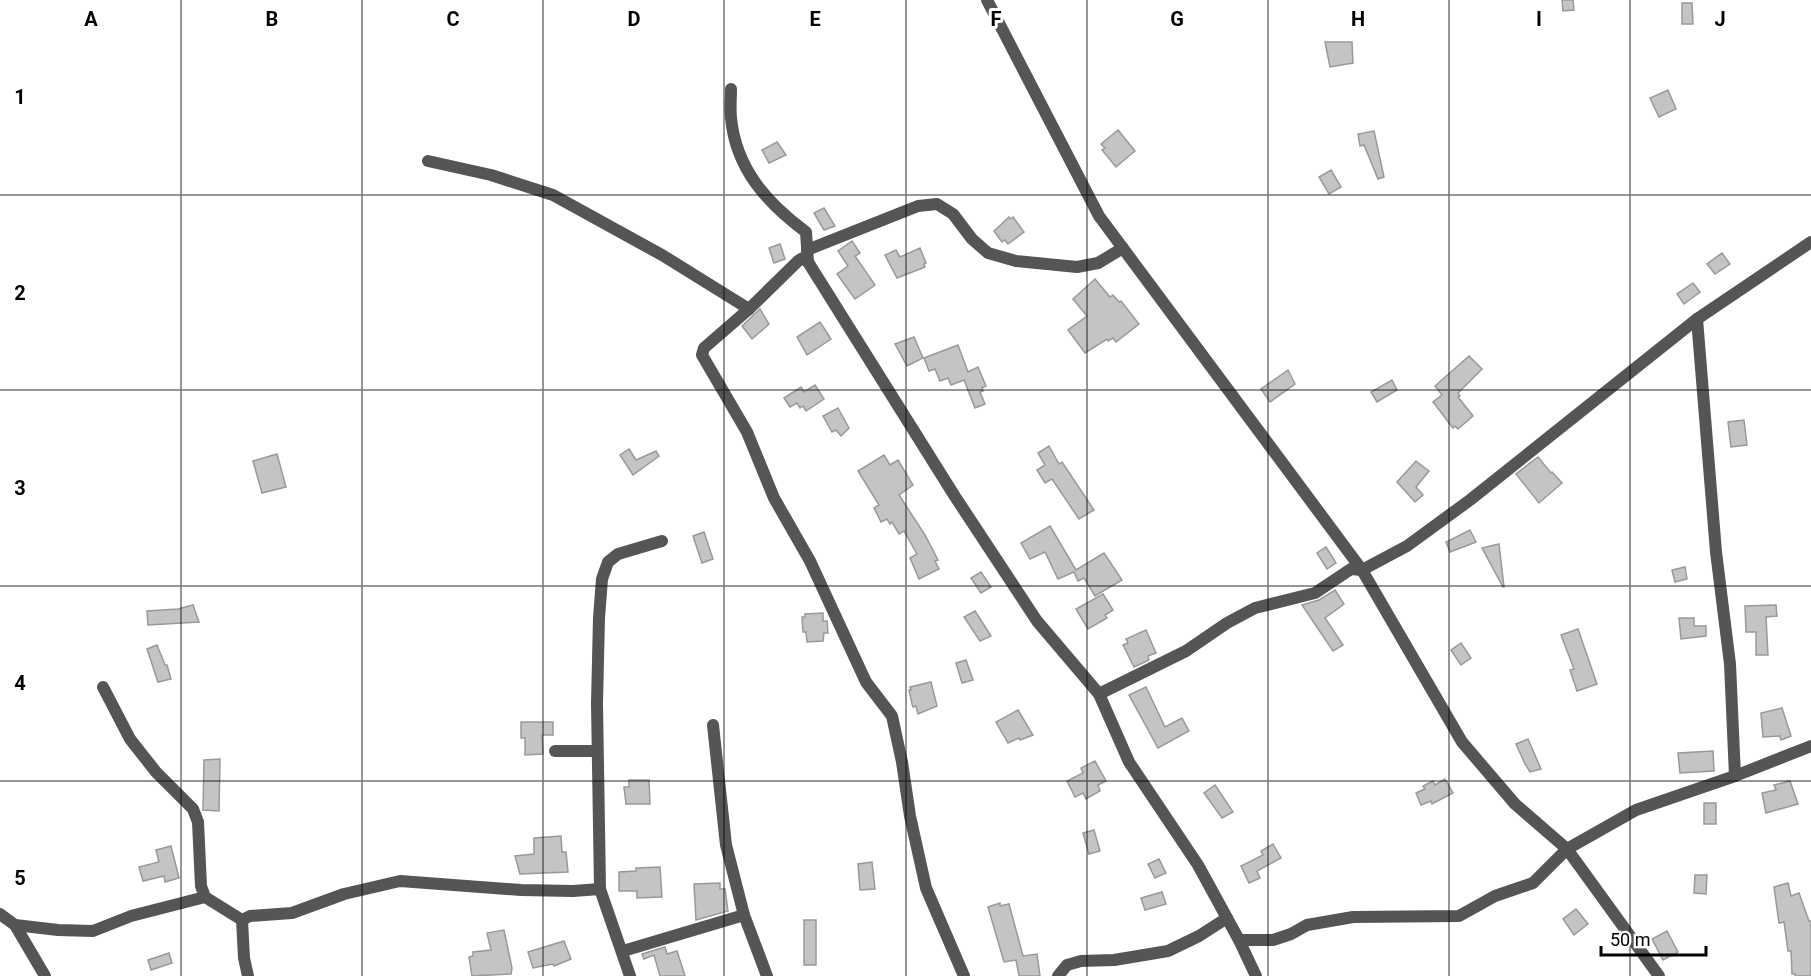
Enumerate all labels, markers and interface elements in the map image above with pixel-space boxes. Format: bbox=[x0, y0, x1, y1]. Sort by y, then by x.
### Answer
text: A bbox=[84, 7, 98, 31]
text: B bbox=[266, 7, 278, 31]
text: C bbox=[446, 7, 460, 31]
text: D bbox=[628, 7, 641, 31]
text: E bbox=[809, 7, 821, 31]
text: F bbox=[991, 7, 1002, 31]
text: G bbox=[1170, 7, 1184, 31]
text: H bbox=[1351, 7, 1365, 31]
text: I bbox=[1536, 7, 1542, 31]
text: J bbox=[1714, 7, 1726, 31]
text: 1 bbox=[14, 85, 26, 109]
text: 2 bbox=[14, 281, 26, 305]
text: 3 bbox=[14, 476, 26, 500]
text: 4 bbox=[14, 671, 26, 695]
text: 5 bbox=[14, 866, 26, 890]
scale bar bbox=[1601, 919, 1706, 957]
text: 50 m bbox=[1610, 929, 1650, 950]

